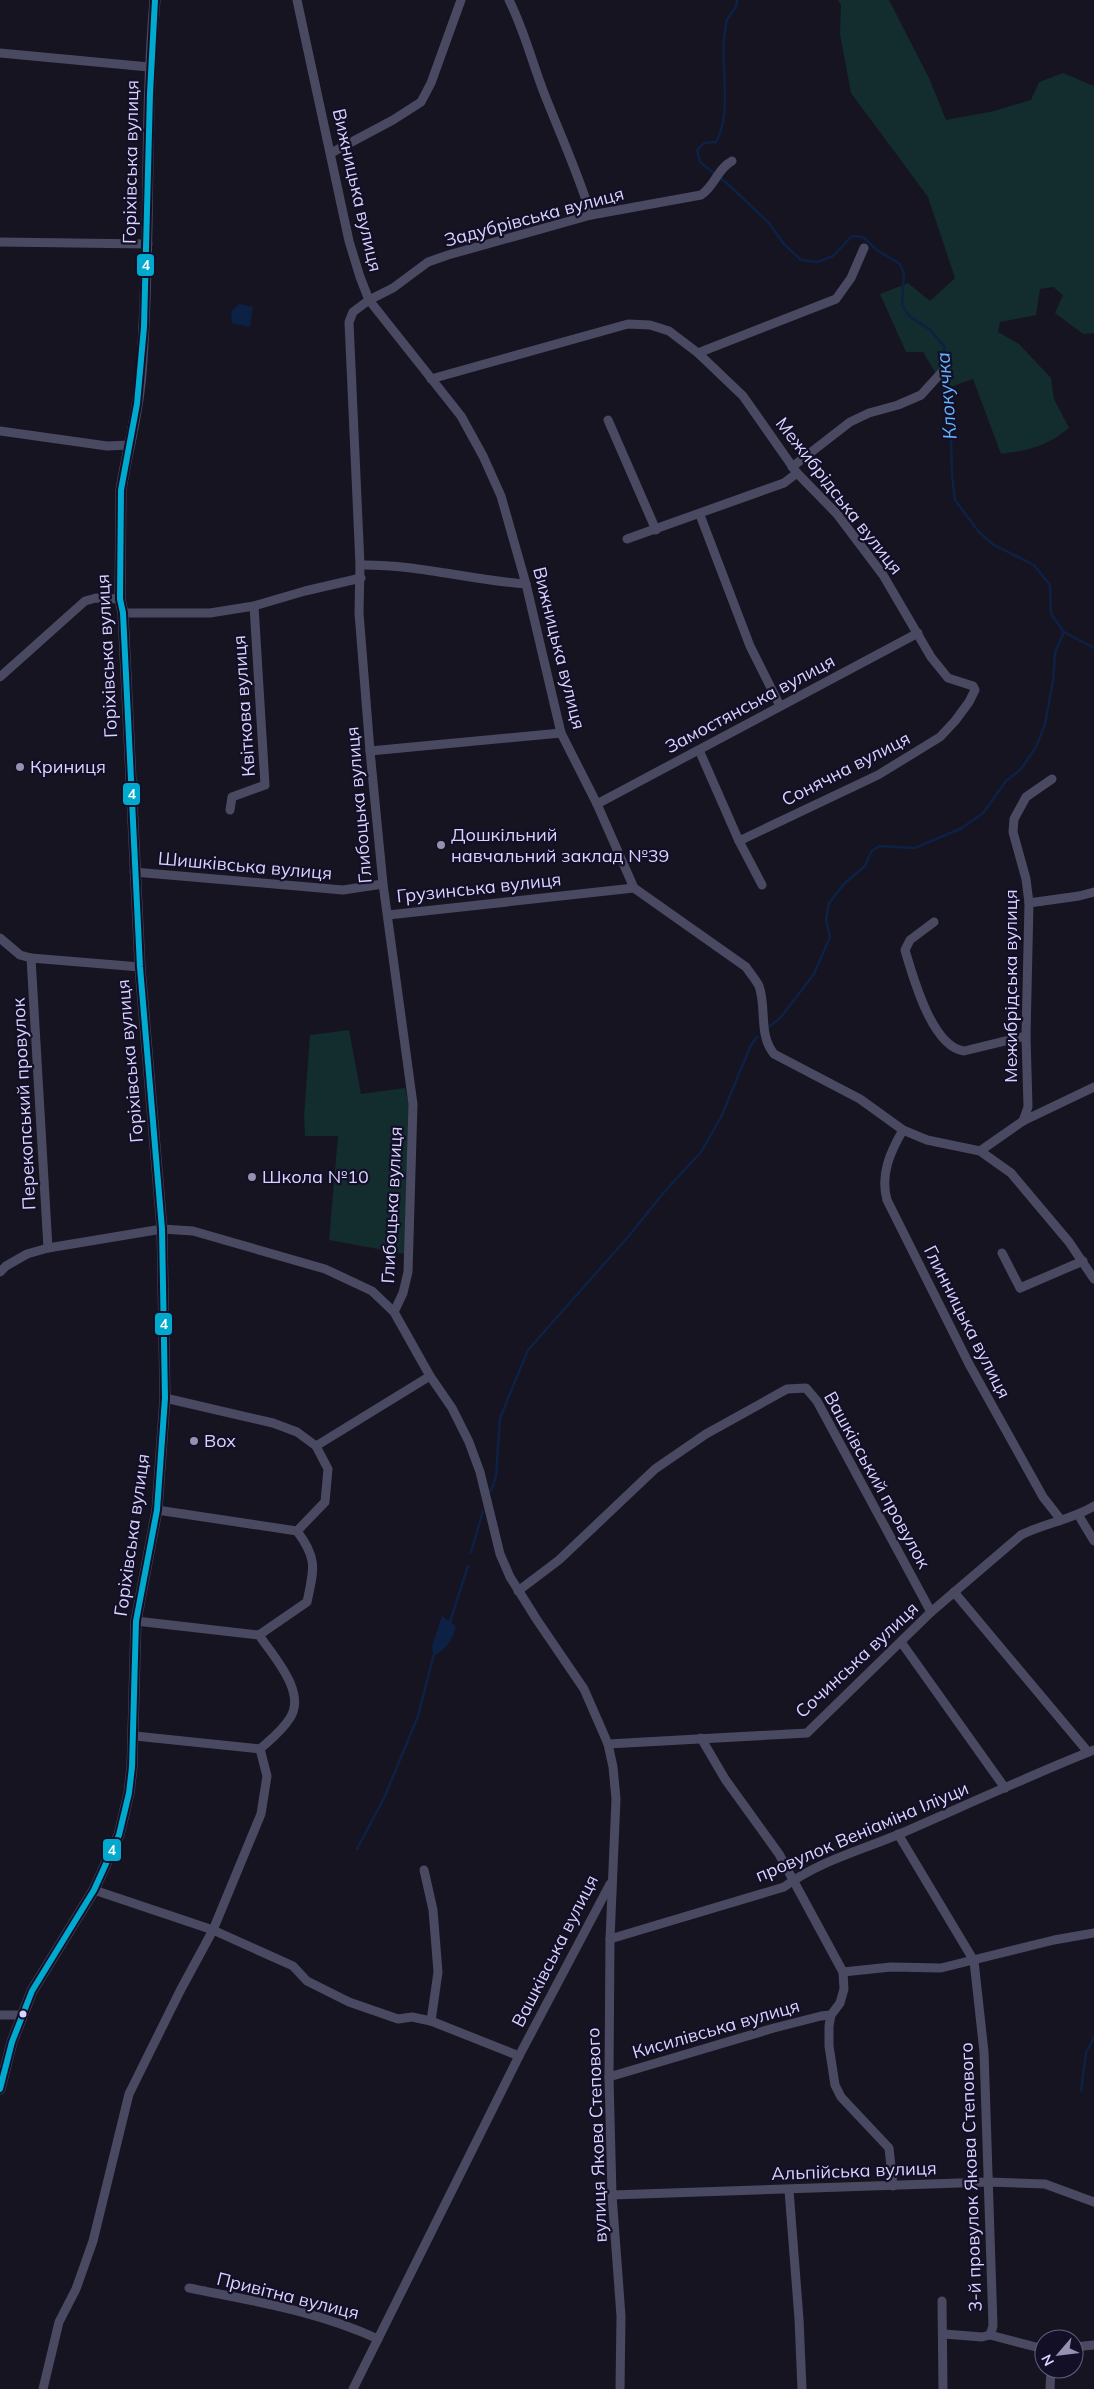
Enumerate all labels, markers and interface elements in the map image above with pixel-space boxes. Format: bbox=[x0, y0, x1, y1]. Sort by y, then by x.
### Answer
street label: Горіхівська вулиця bbox=[118, 80, 143, 244]
street label: Вижницька вулиця bbox=[328, 106, 387, 274]
street label: Задубрівська вулиця bbox=[441, 181, 626, 252]
line badge: 4 bbox=[136, 253, 155, 277]
text: 4 bbox=[142, 256, 151, 274]
water label: Клокучка bbox=[930, 351, 962, 441]
street label: Межибрідська вулиця bbox=[771, 412, 908, 579]
street label: Вижницька вулиця bbox=[528, 564, 591, 731]
street label: Горіхівська вулиця bbox=[91, 574, 122, 738]
street label: Квіткова вулиця bbox=[227, 635, 260, 778]
street label: Замостянська вулиця bbox=[661, 649, 839, 758]
street label: Глибоцька вулиця bbox=[340, 726, 377, 884]
street label: Сонячна вулиця bbox=[778, 726, 914, 811]
place label: Криниця bbox=[30, 755, 106, 778]
marker: Криниця bbox=[14, 761, 26, 773]
line badge: 4 bbox=[122, 782, 141, 806]
text: 4 bbox=[128, 785, 137, 803]
place label: Дошкільний навчальний заклад №39 bbox=[451, 823, 669, 867]
marker: Дошкільний навчальний заклад №39 bbox=[435, 839, 447, 851]
street label: Шишківська вулиця bbox=[157, 846, 333, 885]
street label: Грузинська вулиця bbox=[395, 867, 562, 908]
street label: Межибрідська вулиця bbox=[999, 889, 1022, 1083]
street label: Горіхівська вулиця bbox=[111, 978, 148, 1144]
street label: Перекопський провулок bbox=[6, 997, 41, 1211]
street label: Глибоцька вулиця bbox=[376, 1126, 407, 1284]
place label: Школа №10 bbox=[262, 1165, 369, 1188]
marker: Школа №10 bbox=[246, 1171, 258, 1183]
street label: Глинницька вулиця bbox=[919, 1241, 1016, 1402]
line badge: 4 bbox=[154, 1312, 173, 1336]
text: 4 bbox=[160, 1315, 169, 1333]
street label: Вашківський провулок bbox=[819, 1387, 936, 1573]
place label: Box bbox=[204, 1429, 236, 1452]
marker: Box bbox=[188, 1435, 200, 1447]
street label: Горіхівська вулиця bbox=[109, 1452, 154, 1618]
street label: Сочинська вулиця bbox=[790, 1597, 923, 1723]
street label: провулок Веніаміна Іліуци bbox=[752, 1776, 972, 1887]
line badge: 4 bbox=[102, 1838, 122, 1862]
text: 4 bbox=[108, 1841, 117, 1859]
street label: Вашківська вулиця bbox=[506, 1871, 603, 2031]
street label: Кисилівська вулиця bbox=[629, 1994, 802, 2063]
unlabelled marker bbox=[18, 2009, 28, 2019]
street label: вулиця Якова Степового bbox=[581, 2027, 612, 2243]
street label: 3-й провулок Якова Степового bbox=[954, 2042, 987, 2312]
street label: Альпійська вулиця bbox=[771, 2156, 937, 2185]
street label: Привітна вулиця bbox=[215, 2267, 362, 2324]
north arrow bbox=[1034, 2329, 1084, 2379]
text: N bbox=[1037, 2351, 1058, 2369]

